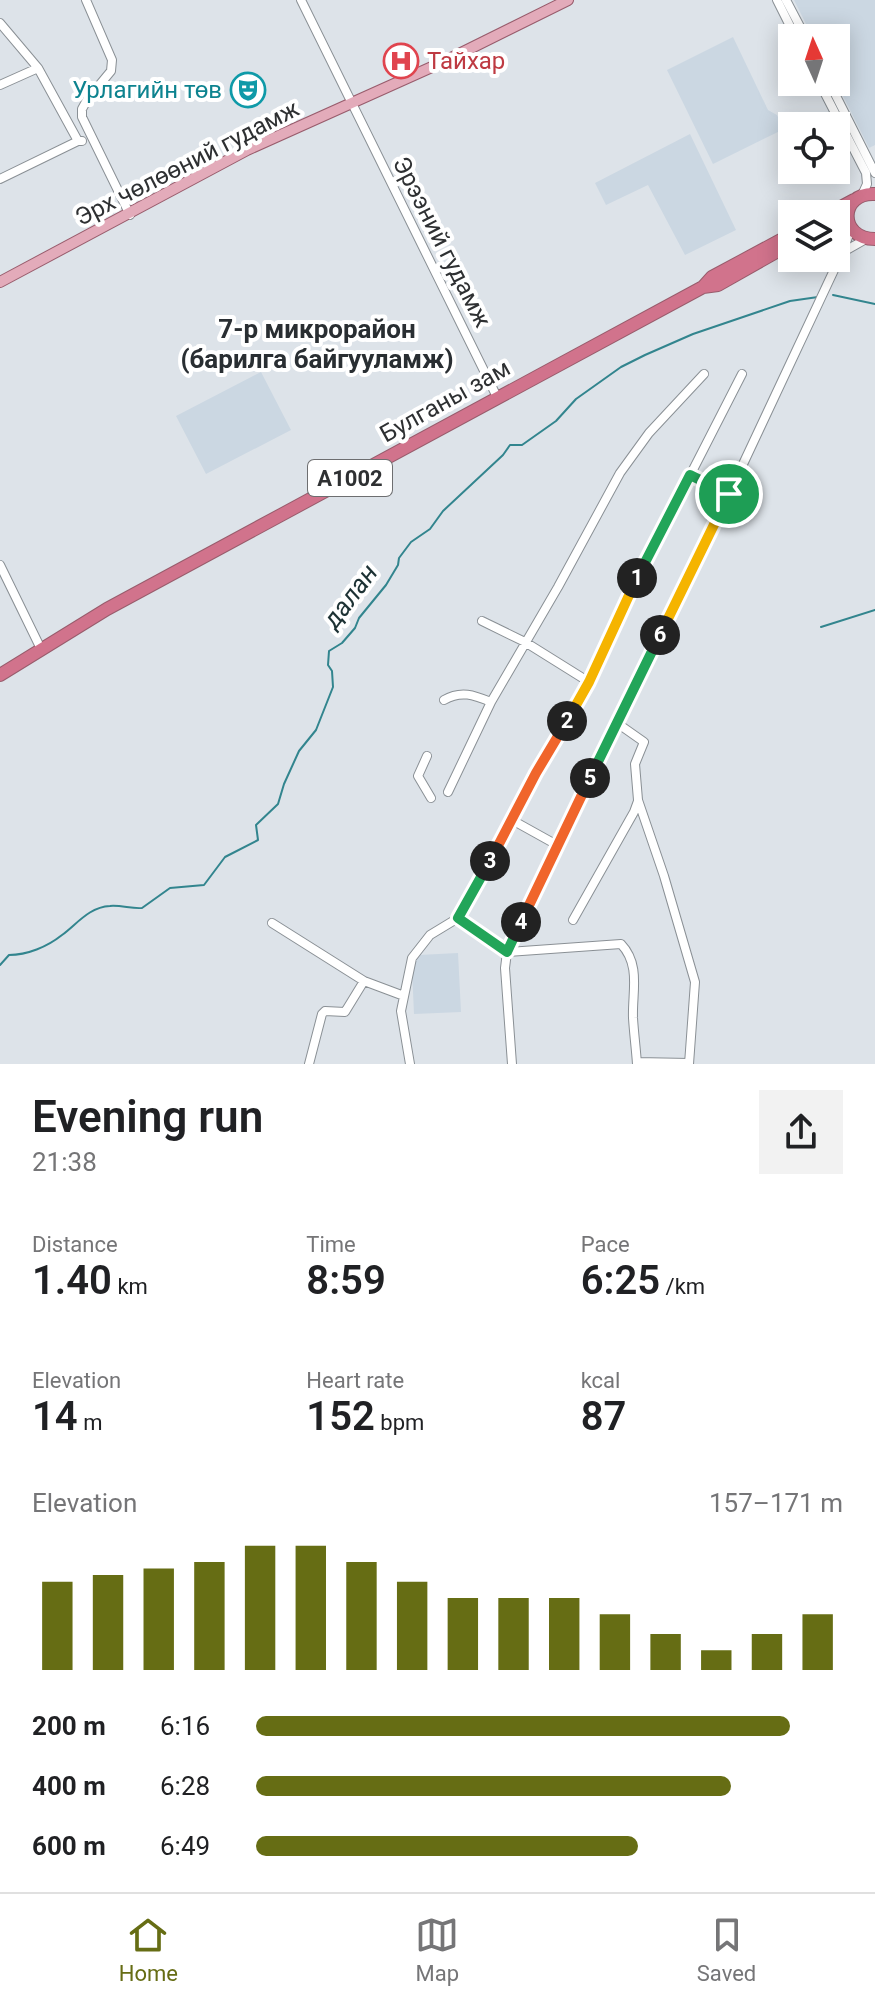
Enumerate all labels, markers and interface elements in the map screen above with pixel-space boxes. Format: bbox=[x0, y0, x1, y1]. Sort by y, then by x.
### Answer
north arrow bbox=[778, 24, 850, 96]
map controls bbox=[778, 24, 850, 272]
hospital icon: Тайхар bbox=[382, 42, 420, 80]
place label: Тайхар bbox=[427, 47, 505, 75]
theatre icon: Урлагийн төв bbox=[229, 71, 267, 109]
place label: Урлагийн төв bbox=[72, 76, 222, 104]
street label: Эрх чөлөөний гудамж bbox=[71, 94, 304, 232]
button: locate bbox=[778, 112, 850, 184]
street label: Эрээний гудамж bbox=[387, 152, 497, 332]
button: layers bbox=[778, 200, 850, 272]
district label: 7-р микрорайон (барилга байгууламж) bbox=[180, 314, 454, 374]
street label: Булганы зам bbox=[375, 354, 515, 448]
road number: A1002 bbox=[308, 460, 392, 496]
pin bbox=[695, 460, 763, 528]
icon: arrive bbox=[707, 472, 751, 516]
water label: далан bbox=[315, 558, 384, 635]
pin: 1 bbox=[617, 558, 657, 598]
text: 1 bbox=[631, 565, 643, 590]
pin: 6 bbox=[640, 615, 680, 655]
text: 6 bbox=[654, 622, 666, 647]
pin: 2 bbox=[547, 701, 587, 741]
text: 2 bbox=[561, 708, 573, 733]
pin: 5 bbox=[570, 758, 610, 798]
text: 5 bbox=[584, 765, 596, 790]
pin: 3 bbox=[470, 841, 510, 881]
text: 3 bbox=[484, 848, 496, 873]
pin: 4 bbox=[501, 902, 541, 942]
text: 4 bbox=[515, 909, 527, 934]
button: share bbox=[759, 1090, 843, 1174]
text: Evening run bbox=[32, 1091, 263, 1143]
text: 21:38 bbox=[32, 1147, 97, 1177]
text: Distance bbox=[32, 1232, 118, 1257]
text: Time bbox=[306, 1232, 356, 1257]
text: Pace bbox=[581, 1232, 630, 1257]
text: 1.40 bbox=[32, 1257, 112, 1304]
text: 8:59 bbox=[306, 1257, 386, 1304]
text: 6:25 bbox=[581, 1257, 660, 1304]
text: km bbox=[112, 1274, 148, 1299]
text: /km bbox=[660, 1274, 705, 1299]
text: Elevation bbox=[32, 1368, 121, 1393]
text: Heart rate bbox=[306, 1368, 404, 1393]
text: kcal bbox=[581, 1368, 620, 1393]
text: 14 bbox=[32, 1393, 78, 1440]
text: 152 bbox=[306, 1393, 375, 1440]
text: 87 bbox=[581, 1393, 626, 1440]
text: m bbox=[78, 1410, 102, 1435]
text: bpm bbox=[375, 1410, 424, 1435]
text: Elevation bbox=[32, 1488, 137, 1518]
text: 157–171 m bbox=[709, 1488, 843, 1518]
text: 200 m bbox=[32, 1711, 106, 1741]
text: 6:16 bbox=[160, 1711, 210, 1741]
text: 400 m bbox=[32, 1771, 106, 1801]
text: 6:28 bbox=[160, 1771, 210, 1801]
text: 600 m bbox=[32, 1831, 106, 1861]
text: 6:49 bbox=[160, 1831, 210, 1861]
tab: Home bbox=[119, 1913, 178, 1986]
tab: Map bbox=[415, 1913, 459, 1986]
tab: Saved bbox=[697, 1913, 756, 1986]

